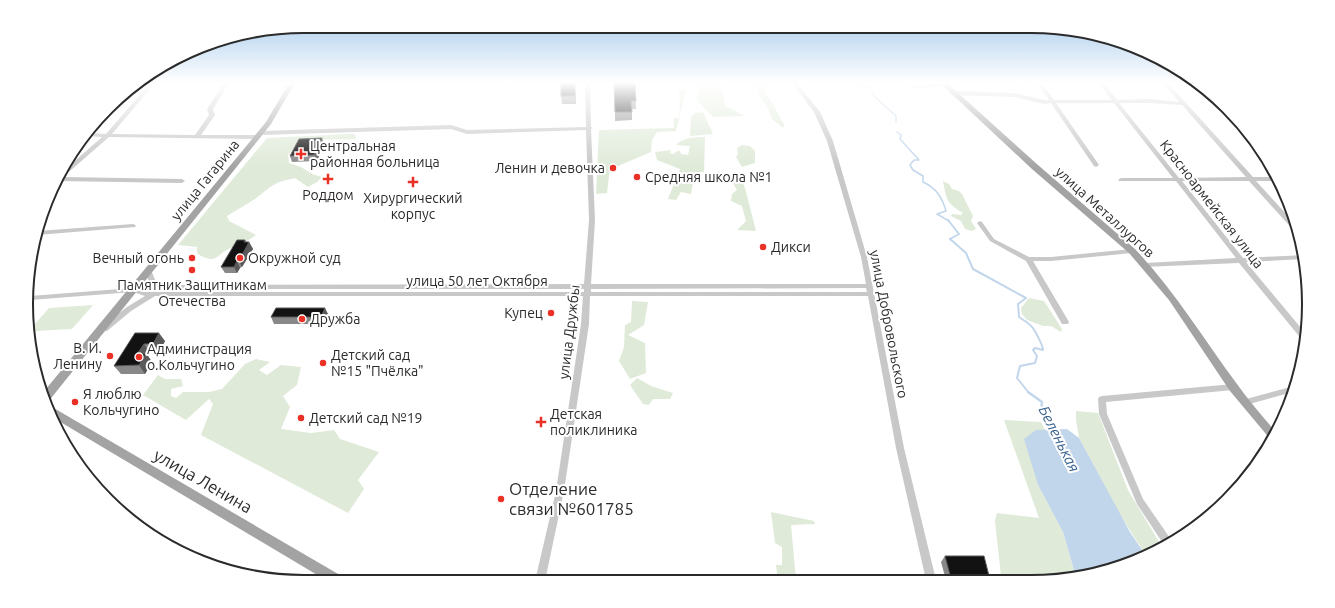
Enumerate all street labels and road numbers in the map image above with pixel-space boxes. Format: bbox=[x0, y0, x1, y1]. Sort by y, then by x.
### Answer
street label: улица Гагарина bbox=[168, 136, 242, 224]
street label: Красноармейская улица bbox=[1157, 137, 1267, 271]
street label: улица Металлургов bbox=[1052, 163, 1158, 261]
street label: улица Добровольского bbox=[867, 248, 911, 400]
street label: улица 50 лет Октября bbox=[406, 273, 548, 289]
street label: улица Дружбы bbox=[555, 284, 583, 380]
street label: улица Ленина bbox=[151, 445, 256, 516]

